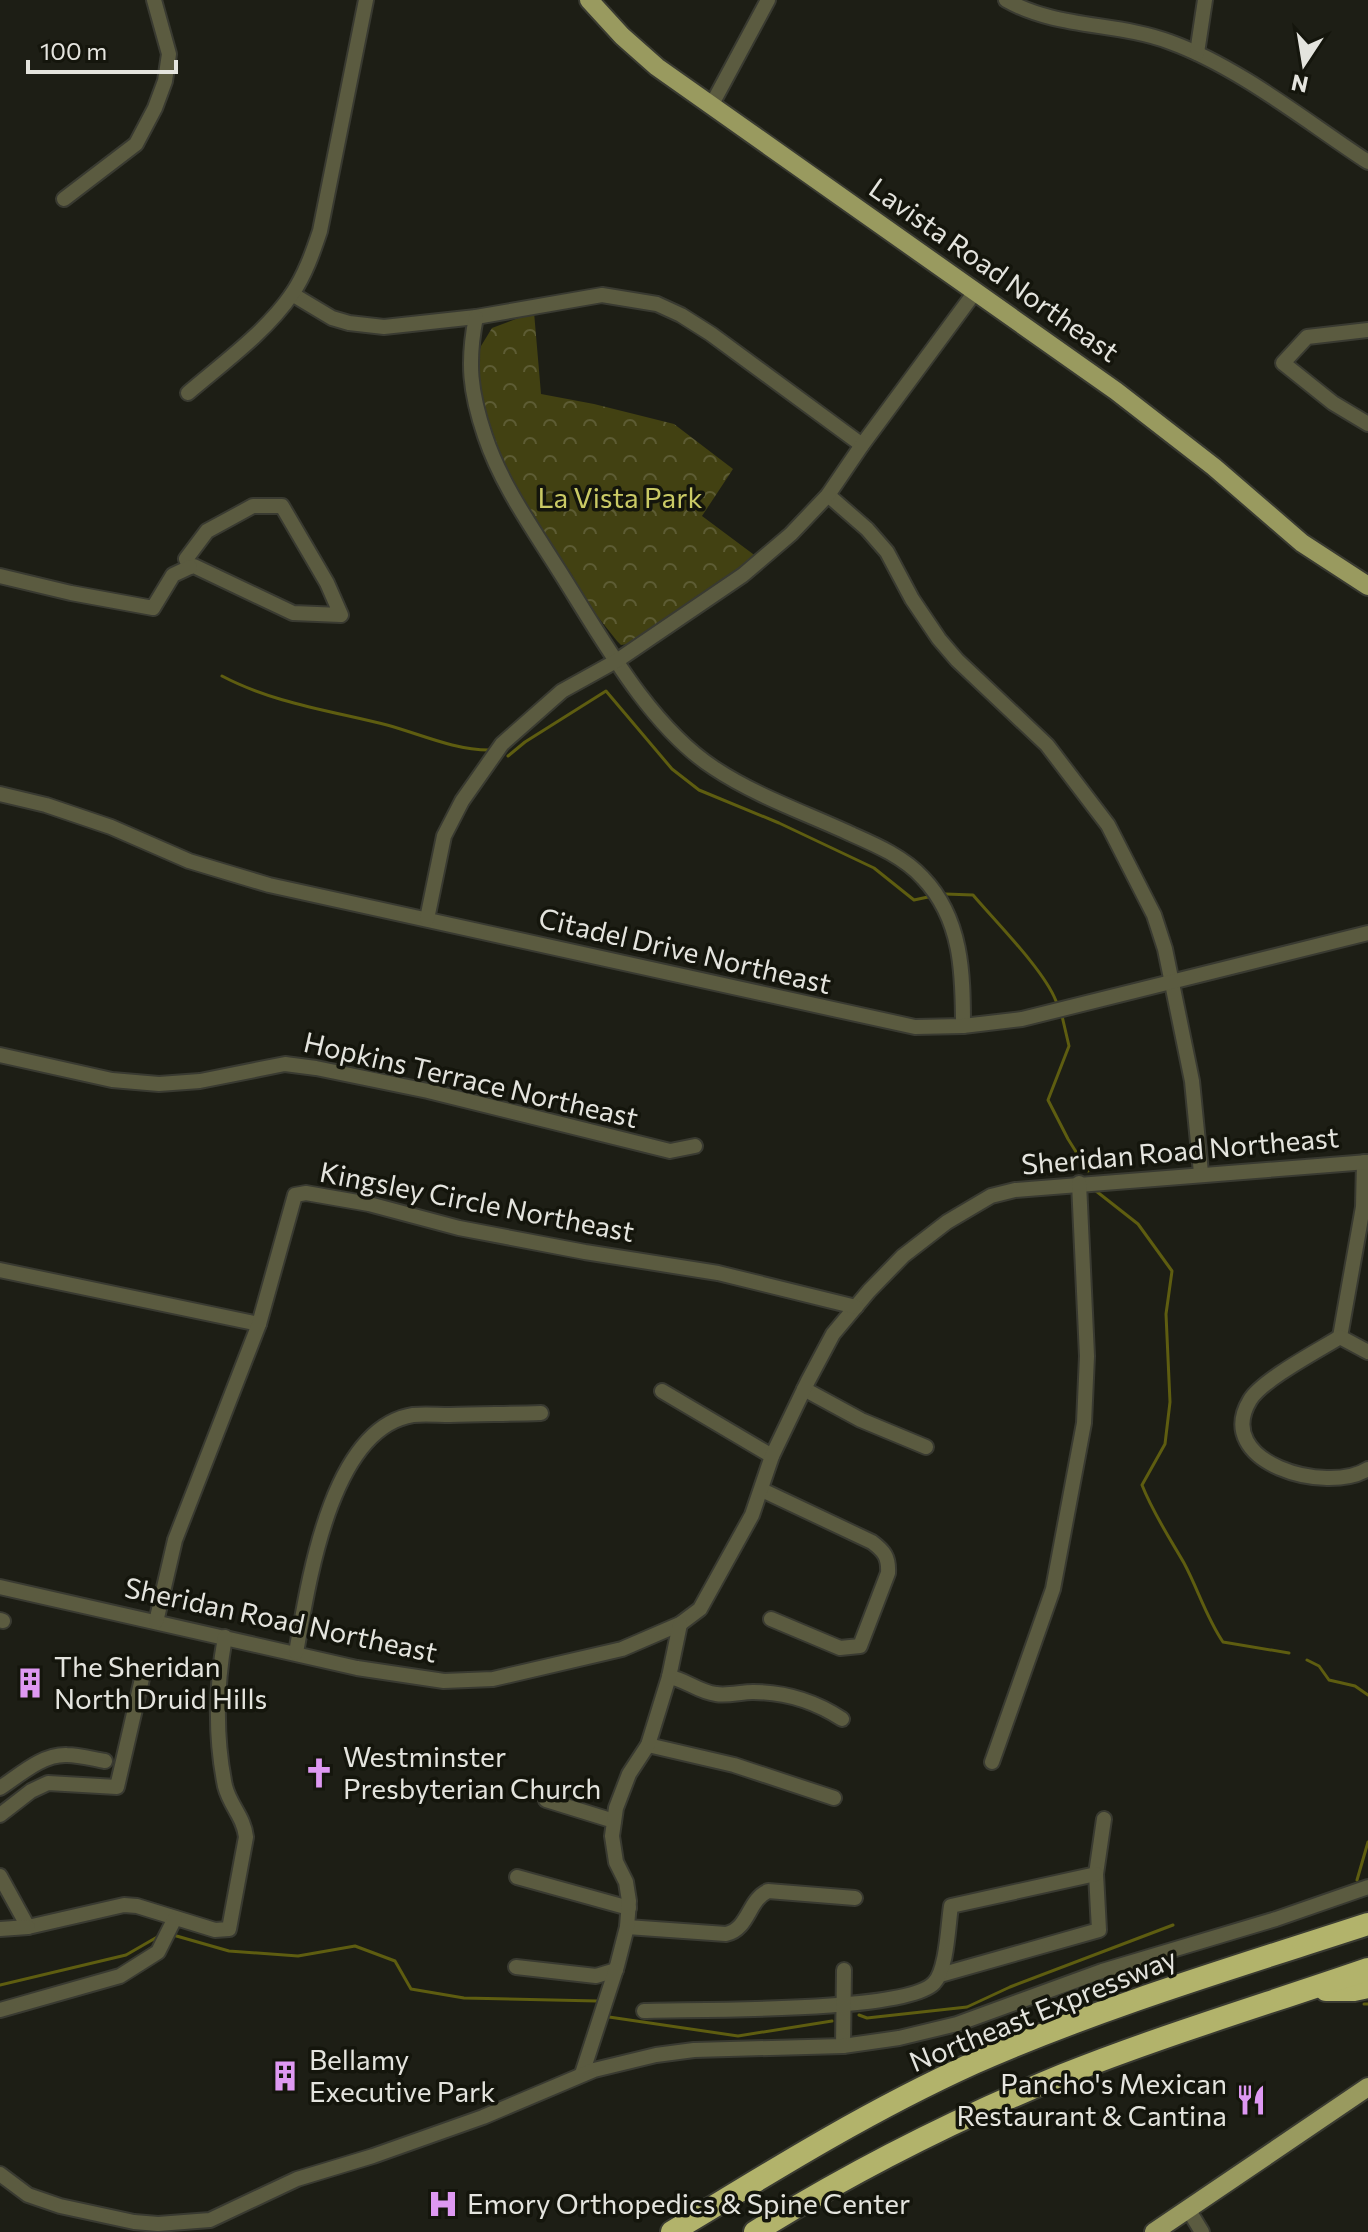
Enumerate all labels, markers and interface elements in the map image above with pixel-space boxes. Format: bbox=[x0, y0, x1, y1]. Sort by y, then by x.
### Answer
scale bar bbox=[28, 24, 176, 74]
north arrow bbox=[1264, 24, 1344, 104]
text: 100 m bbox=[40, 36, 107, 65]
text: N bbox=[1289, 69, 1311, 99]
street label: Lavista Road Northeast bbox=[863, 170, 1126, 368]
park label: La Vista Park bbox=[537, 480, 703, 514]
street label: Citadel Drive Northeast bbox=[536, 900, 835, 1000]
street label: Hopkins Terrace Northeast bbox=[301, 1024, 642, 1134]
street label: Sheridan Road Northeast bbox=[1020, 1119, 1340, 1181]
street label: Kingsley Circle Northeast bbox=[317, 1154, 637, 1248]
street label: Sheridan Road Northeast bbox=[122, 1569, 441, 1669]
place label: The Sheridan North Druid Hills bbox=[54, 1649, 267, 1715]
building icon: The Sheridan North Druid Hills bbox=[13, 1666, 47, 1700]
place label: Westminster Presbyterian Church bbox=[343, 1739, 601, 1805]
church icon: Westminster Presbyterian Church bbox=[302, 1756, 336, 1790]
street label: Northeast Expressway bbox=[904, 1940, 1181, 2078]
place label: Bellamy Executive Park bbox=[309, 2042, 495, 2108]
building icon: Bellamy Executive Park bbox=[268, 2059, 302, 2093]
place label: Pancho's Mexican Restaurant & Cantina bbox=[956, 2066, 1227, 2132]
restaurant icon: Pancho's Mexican Restaurant & Cantina bbox=[1234, 2083, 1268, 2117]
place label: Emory Orthopedics & Spine Center bbox=[467, 2186, 910, 2220]
hospital icon: Emory Orthopedics & Spine Center bbox=[426, 2187, 460, 2221]

